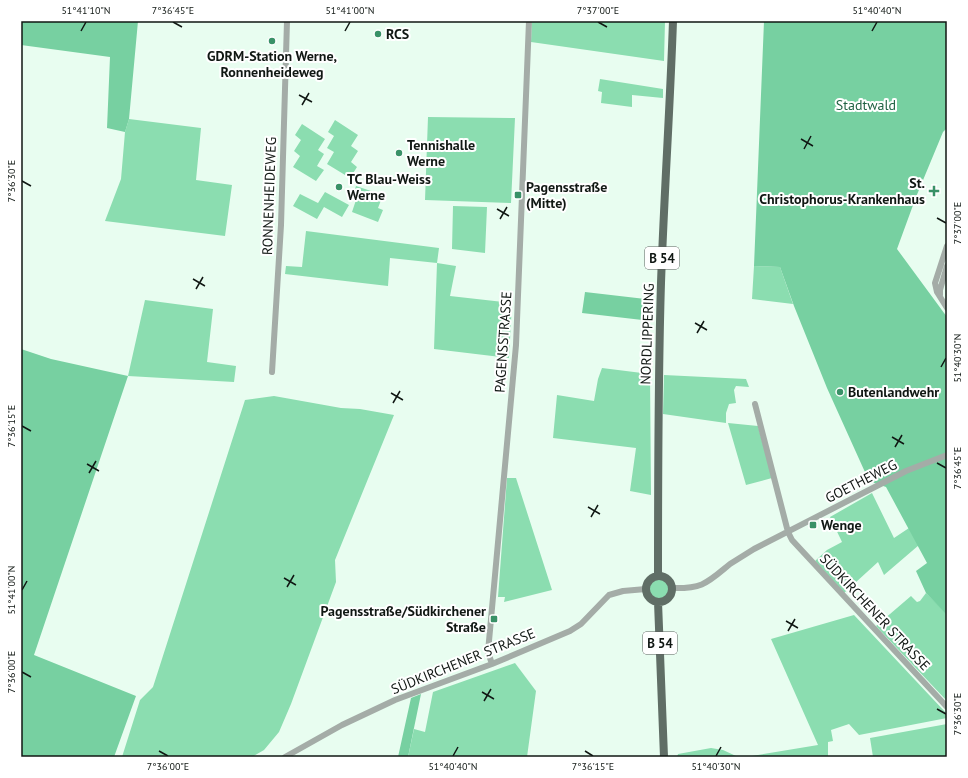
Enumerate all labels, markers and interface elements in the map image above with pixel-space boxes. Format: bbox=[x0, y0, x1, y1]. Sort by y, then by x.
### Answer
text: 51°41'10"N bbox=[61, 4, 111, 17]
text: 7°36'45"E bbox=[152, 4, 194, 17]
text: 51°41'00"N bbox=[325, 4, 375, 17]
text: 7°37'00"E bbox=[577, 4, 619, 17]
text: 51°40'40"N bbox=[852, 4, 902, 17]
place label: RCS bbox=[386, 25, 409, 43]
marker: RCS bbox=[373, 29, 383, 39]
marker: GDRM-Station Werne, Ronnenheideweg bbox=[267, 36, 277, 46]
place label: GDRM-Station Werne, Ronnenheideweg bbox=[207, 47, 337, 81]
park label: Stadtwald bbox=[836, 96, 896, 114]
place label: Tennishalle Werne bbox=[407, 136, 475, 170]
street label: RONNENHEIDEWEG bbox=[258, 137, 280, 255]
marker: Tennishalle Werne bbox=[394, 148, 404, 158]
text: 7°36'30"E bbox=[5, 160, 18, 202]
place label: TC Blau-Weiss Werne bbox=[347, 170, 431, 204]
place label: St. Christophorus-Krankenhaus bbox=[759, 174, 925, 208]
place label: Pagensstraße (Mitte) bbox=[526, 178, 607, 212]
marker: TC Blau-Weiss Werne bbox=[334, 182, 344, 192]
marker: St. Christophorus-Krankenhaus bbox=[928, 185, 940, 197]
marker: Pagensstraße (Mitte) bbox=[513, 190, 523, 200]
text: 7°37'00"E bbox=[951, 202, 964, 244]
road number: B 54 bbox=[645, 247, 679, 269]
street label: NORDLIPPERING bbox=[636, 283, 658, 385]
street label: PAGENSSTRASSE bbox=[490, 291, 516, 393]
text: 51°40'30"N bbox=[951, 333, 964, 383]
place label: Butenlandwehr bbox=[848, 383, 939, 401]
marker: Butenlandwehr bbox=[835, 387, 845, 397]
text: 7°36'15"E bbox=[5, 405, 18, 447]
text: 7°36'45"E bbox=[951, 447, 964, 489]
street label: GOETHEWEG bbox=[822, 455, 900, 507]
place label: Wenge bbox=[821, 516, 862, 534]
marker: Wenge bbox=[808, 520, 818, 530]
street label: SÜDKIRCHENER STRASSE bbox=[816, 550, 934, 674]
text: 51°41'00"N bbox=[5, 565, 18, 615]
place label: Pagensstraße/Südkirchener Straße bbox=[320, 602, 486, 636]
marker: Pagensstraße/Südkirchener Straße bbox=[489, 614, 499, 624]
street label: SÜDKIRCHENER STRASSE bbox=[388, 624, 538, 698]
road number: B 54 bbox=[643, 632, 677, 654]
text: 7°36'00"E bbox=[5, 651, 18, 693]
text: 7°36'30"E bbox=[951, 693, 964, 735]
text: 7°36'00"E bbox=[147, 760, 189, 773]
text: 51°40'40"N bbox=[428, 760, 478, 773]
text: 7°36'15"E bbox=[572, 760, 614, 773]
text: 51°40'30"N bbox=[691, 760, 741, 773]

